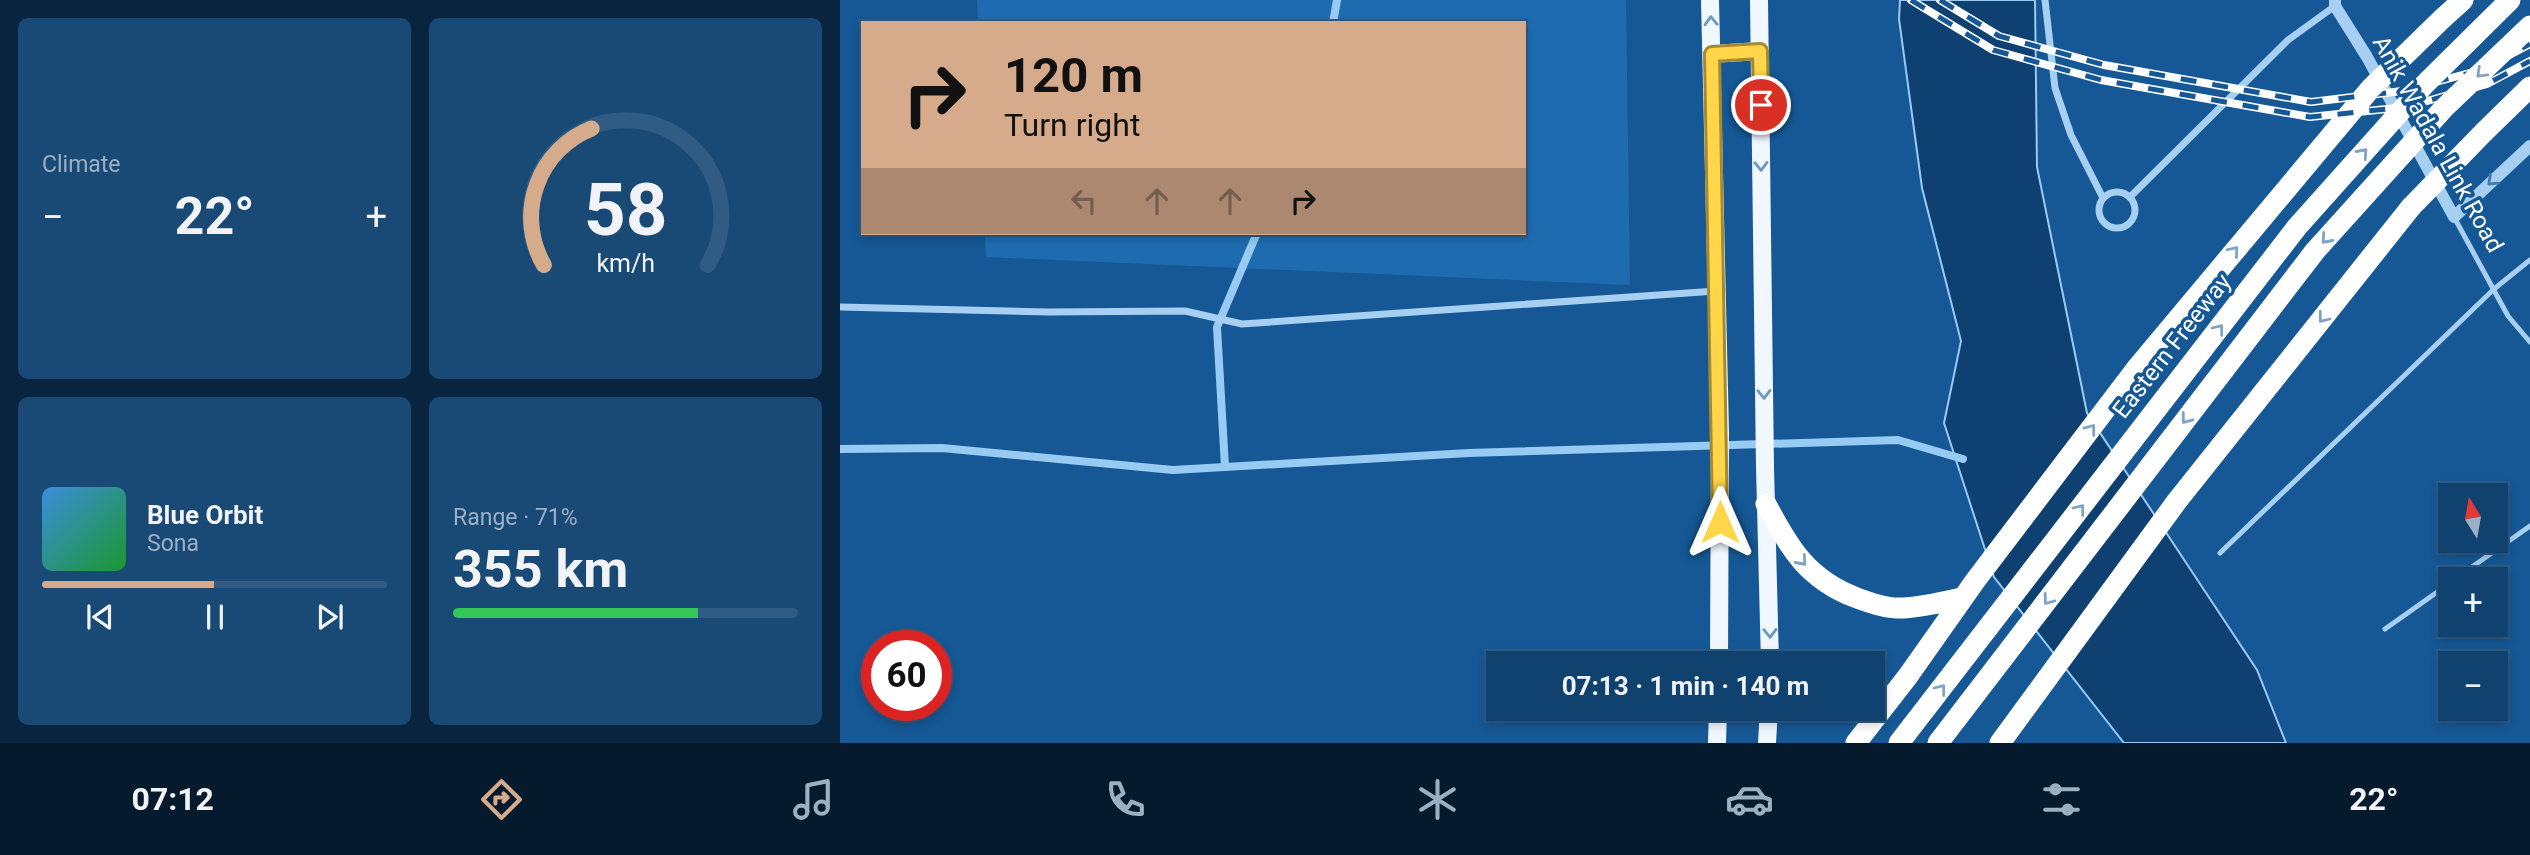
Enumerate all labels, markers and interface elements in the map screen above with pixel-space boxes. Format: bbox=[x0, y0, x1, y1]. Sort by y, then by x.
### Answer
one-way arrow bbox=[1703, 15, 1718, 26]
street label: Anik Wadala Link Road bbox=[2367, 31, 2509, 257]
text: 120 m bbox=[1004, 47, 1143, 104]
icon: right bbox=[889, 49, 980, 140]
one-way arrow bbox=[2476, 64, 2489, 77]
pin bbox=[1731, 75, 1791, 135]
icon: arrive bbox=[1742, 86, 1780, 124]
text: Turn right bbox=[1004, 106, 1140, 144]
one-way arrow bbox=[2355, 148, 2367, 161]
text: Climate bbox=[42, 151, 121, 178]
one-way arrow bbox=[1754, 161, 1769, 172]
text: 58 bbox=[584, 167, 667, 253]
one-way arrow bbox=[2487, 173, 2500, 186]
icon: left bbox=[1065, 182, 1103, 220]
icon: ahead bbox=[1138, 182, 1176, 220]
icon: ahead bbox=[1211, 182, 1249, 220]
icon: right bbox=[1284, 182, 1322, 220]
text: 22° bbox=[175, 186, 255, 247]
text: − bbox=[42, 195, 64, 239]
text: + bbox=[365, 195, 387, 239]
one-way arrow bbox=[2322, 231, 2334, 244]
one-way arrow bbox=[2226, 246, 2238, 259]
text: km/h bbox=[596, 248, 655, 277]
street label: Eastern Freeway bbox=[2107, 268, 2237, 424]
one-way arrow bbox=[2318, 310, 2331, 323]
one-way arrow bbox=[2210, 324, 2223, 336]
one-way arrow bbox=[1756, 389, 1772, 399]
one-way arrow bbox=[2182, 411, 2195, 424]
one-way arrow bbox=[2082, 425, 2095, 437]
north arrow bbox=[2438, 483, 2508, 553]
map controls bbox=[2438, 483, 2508, 721]
position arrow bbox=[1683, 485, 1757, 559]
text: Blue Orbit bbox=[147, 500, 263, 530]
text: Range · 71% bbox=[453, 504, 578, 531]
one-way arrow bbox=[2071, 504, 2084, 517]
text: Sona bbox=[147, 530, 199, 557]
text: 355 km bbox=[453, 539, 628, 600]
one-way arrow bbox=[1794, 553, 1806, 566]
button: + bbox=[2438, 567, 2508, 637]
one-way arrow bbox=[2044, 592, 2056, 604]
icon: previous bbox=[81, 598, 119, 636]
icon: pause bbox=[196, 598, 234, 636]
icon: next bbox=[311, 598, 349, 636]
one-way arrow bbox=[1762, 628, 1777, 639]
speed limit sign: 60 bbox=[861, 630, 952, 721]
button: − bbox=[2438, 651, 2508, 721]
text: 07:13 · 1 min · 140 m bbox=[1562, 671, 1809, 701]
one-way arrow bbox=[1932, 684, 1945, 697]
icon: directions bbox=[477, 775, 526, 824]
icon: music bbox=[789, 775, 838, 824]
icon: phone bbox=[1101, 775, 1150, 824]
icon: climate bbox=[1413, 775, 1462, 824]
icon: car bbox=[1725, 775, 1774, 824]
icon: filters bbox=[2037, 775, 2086, 824]
text: 07:12 bbox=[132, 780, 214, 818]
text: 22° bbox=[2349, 780, 2398, 818]

